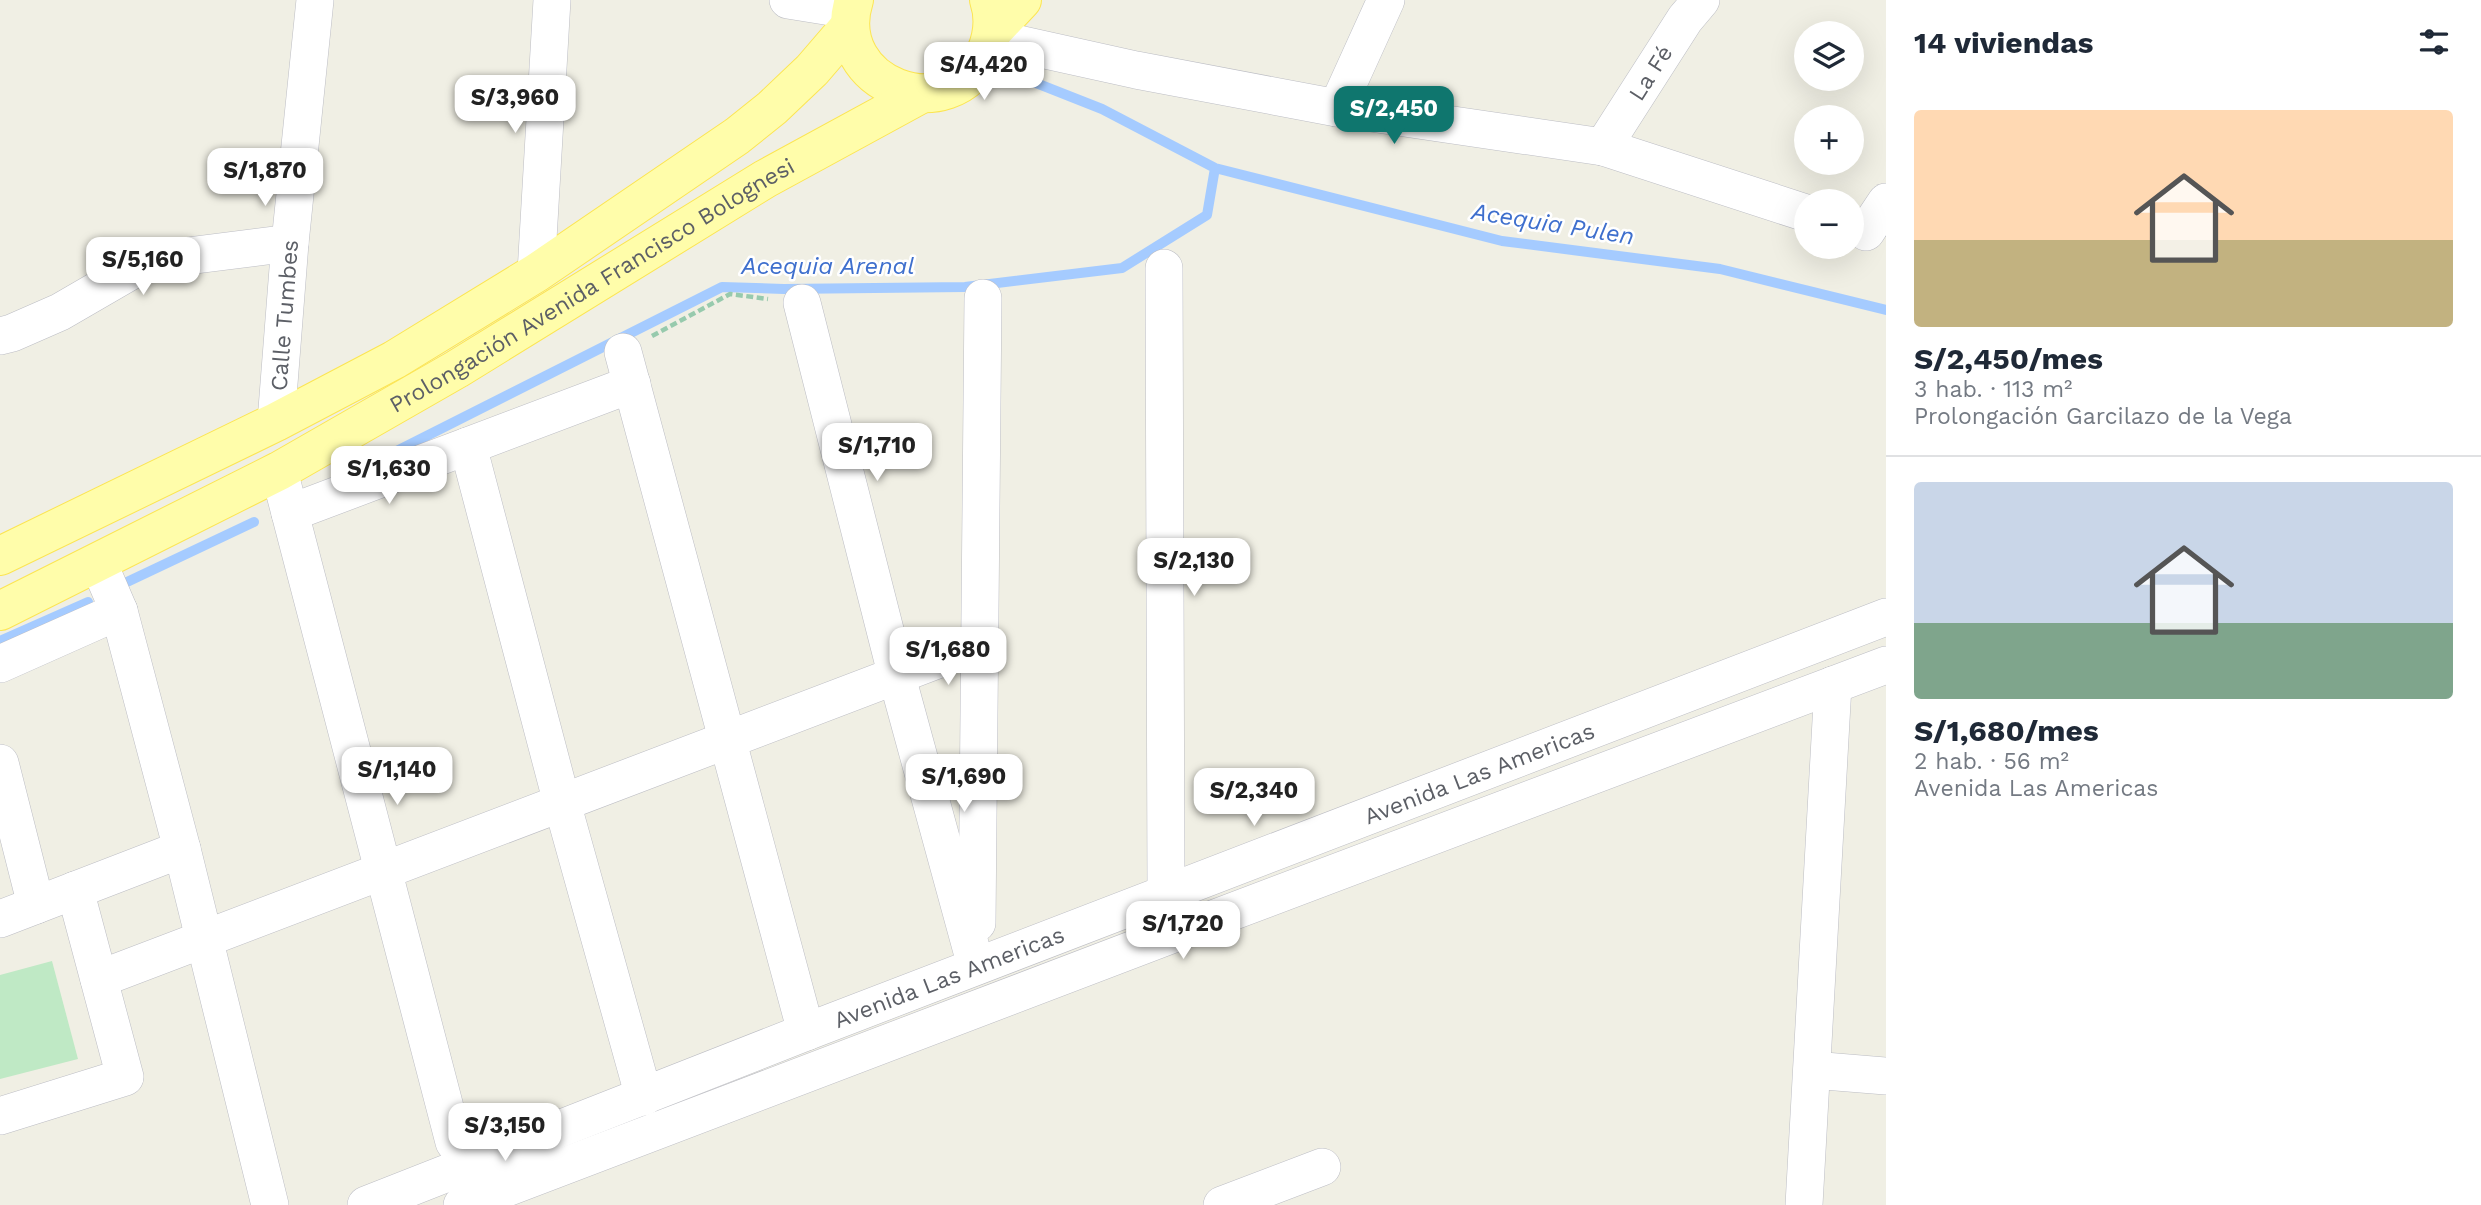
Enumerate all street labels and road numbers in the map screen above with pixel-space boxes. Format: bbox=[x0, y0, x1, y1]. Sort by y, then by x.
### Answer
street label: La Fé bbox=[1623, 40, 1678, 106]
street label: Prolongación Avenida Francisco Bolognesi bbox=[385, 152, 799, 418]
street label: Calle Tumbes bbox=[265, 239, 304, 392]
street label: Avenida Las Americas bbox=[1360, 717, 1598, 830]
street label: Avenida Las Americas bbox=[830, 921, 1068, 1034]

